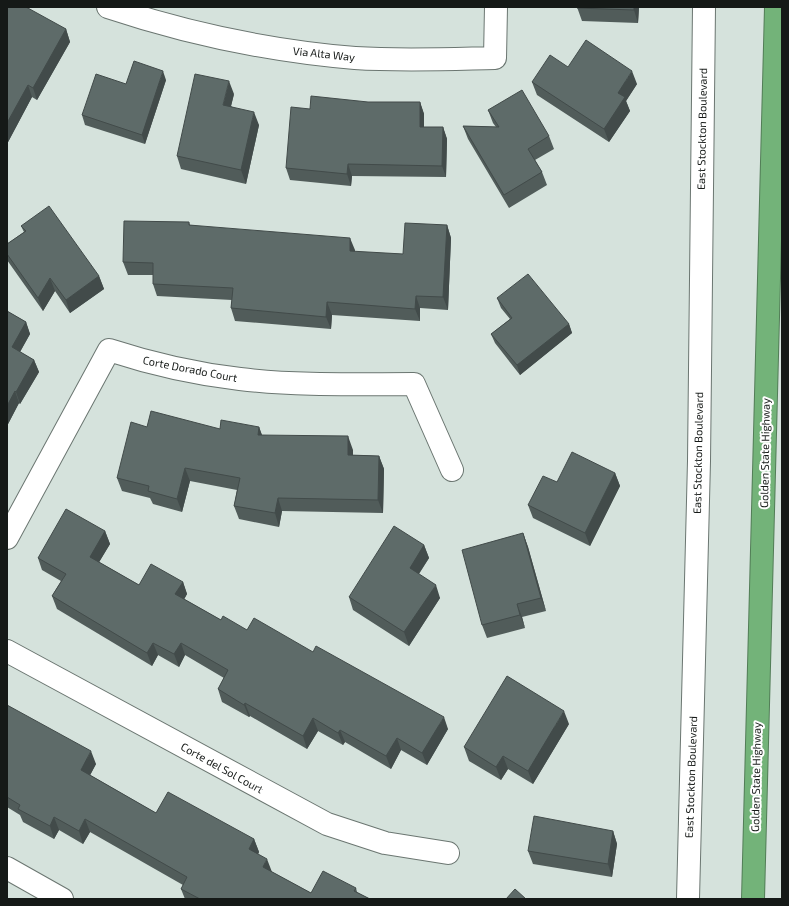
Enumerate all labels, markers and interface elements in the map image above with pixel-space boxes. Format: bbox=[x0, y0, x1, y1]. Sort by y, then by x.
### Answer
street label: Via Alta Way bbox=[292, 44, 356, 63]
street label: East Stockton Boulevard bbox=[694, 68, 709, 190]
street label: Corte Dorado Court bbox=[142, 353, 238, 384]
street label: East Stockton Boulevard bbox=[690, 392, 705, 514]
street label: Golden State Highway bbox=[757, 398, 772, 508]
street label: East Stockton Boulevard bbox=[682, 716, 699, 838]
street label: Golden State Highway bbox=[748, 722, 763, 832]
street label: Corte del Sol Court bbox=[179, 739, 266, 796]

